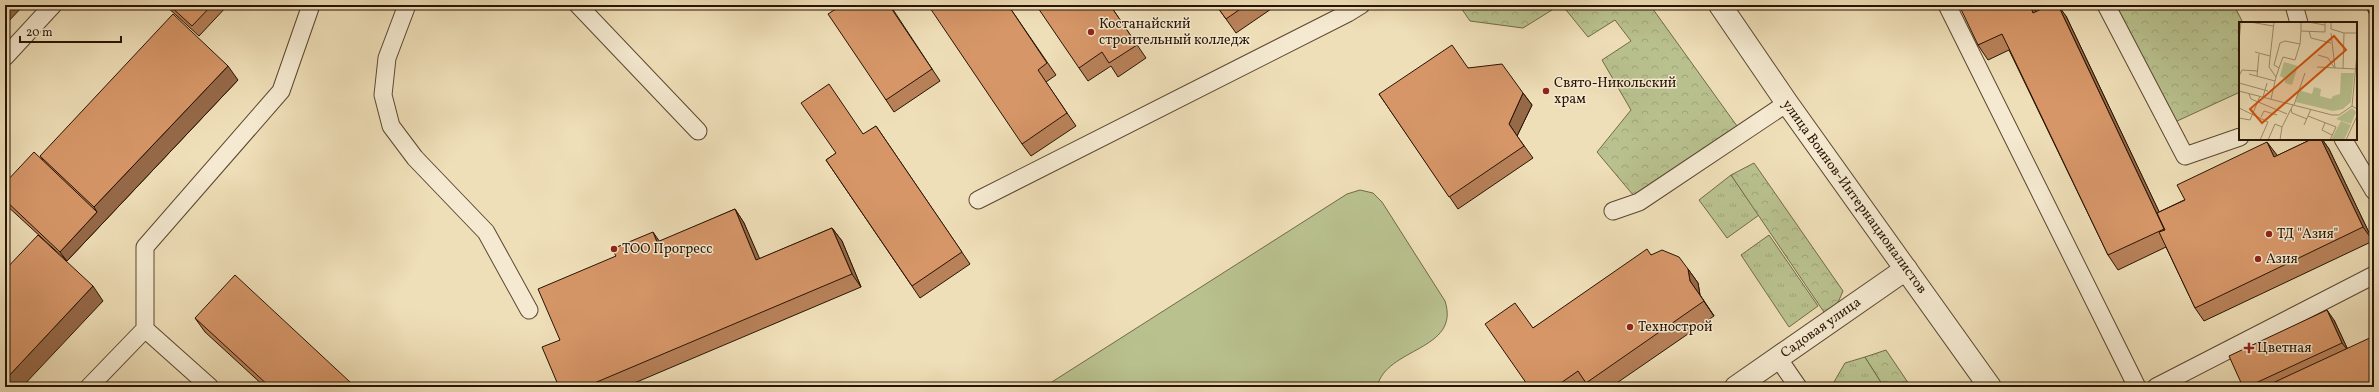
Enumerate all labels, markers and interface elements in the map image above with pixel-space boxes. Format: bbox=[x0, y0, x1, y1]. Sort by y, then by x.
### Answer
place label: Костанайский строительный колледж bbox=[1099, 15, 1250, 50]
scale bar bbox=[20, 18, 121, 44]
inset map bbox=[2239, 22, 2357, 140]
text: 20 m bbox=[26, 25, 53, 41]
marker: Костанайский строительный колледж bbox=[1086, 27, 1096, 37]
place label: Свято-Никольский храм bbox=[1554, 74, 1677, 109]
marker: Свято-Никольский храм bbox=[1541, 86, 1551, 96]
street label: улица Воинов-Интернационалистов bbox=[1777, 96, 1931, 298]
place label: ТД "Азия" bbox=[2277, 225, 2338, 244]
marker: ТД "Азия" bbox=[2264, 229, 2274, 239]
place label: ТОО Прогресс bbox=[622, 240, 712, 259]
marker: ТОО Прогресс bbox=[609, 244, 619, 254]
place label: Азия bbox=[2266, 250, 2298, 269]
marker: Азия bbox=[2253, 254, 2263, 264]
street label: Садовая улица bbox=[1777, 293, 1865, 363]
place label: Технострой bbox=[1638, 318, 1713, 337]
marker: Технострой bbox=[1625, 322, 1635, 332]
place label: Цветная bbox=[2257, 339, 2312, 358]
marker: Цветная bbox=[2244, 343, 2254, 353]

